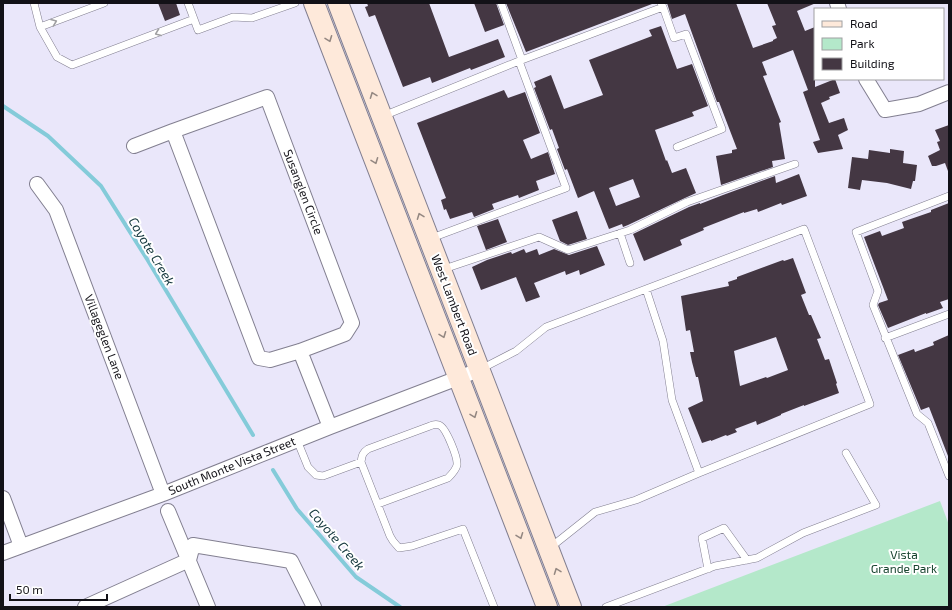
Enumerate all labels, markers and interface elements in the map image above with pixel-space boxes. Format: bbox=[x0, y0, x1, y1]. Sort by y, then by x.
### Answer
legend bbox=[814, 8, 944, 80]
text: Road bbox=[850, 16, 878, 30]
one-way arrow bbox=[50, 18, 57, 26]
one-way arrow bbox=[154, 28, 161, 36]
one-way arrow bbox=[324, 36, 332, 43]
text: Park bbox=[850, 36, 875, 50]
text: Building bbox=[850, 56, 895, 70]
one-way arrow bbox=[369, 91, 377, 98]
street label: Susanglen Circle bbox=[281, 147, 327, 236]
one-way arrow bbox=[371, 157, 379, 164]
one-way arrow bbox=[417, 213, 425, 220]
water label: Coyote Creek bbox=[125, 214, 179, 288]
street label: West Lambert Road bbox=[429, 252, 481, 357]
street label: Villageglen Lane bbox=[82, 292, 128, 381]
one-way arrow bbox=[438, 331, 446, 338]
one-way arrow bbox=[469, 411, 477, 418]
street label: South Monte Vista Street bbox=[166, 433, 298, 497]
water label: Coyote Creek bbox=[306, 505, 368, 573]
one-way arrow bbox=[516, 533, 524, 540]
park label: Vista Grande Park bbox=[871, 547, 937, 575]
one-way arrow bbox=[554, 567, 562, 574]
scale bar bbox=[10, 576, 107, 602]
text: 50 m bbox=[16, 582, 43, 596]

